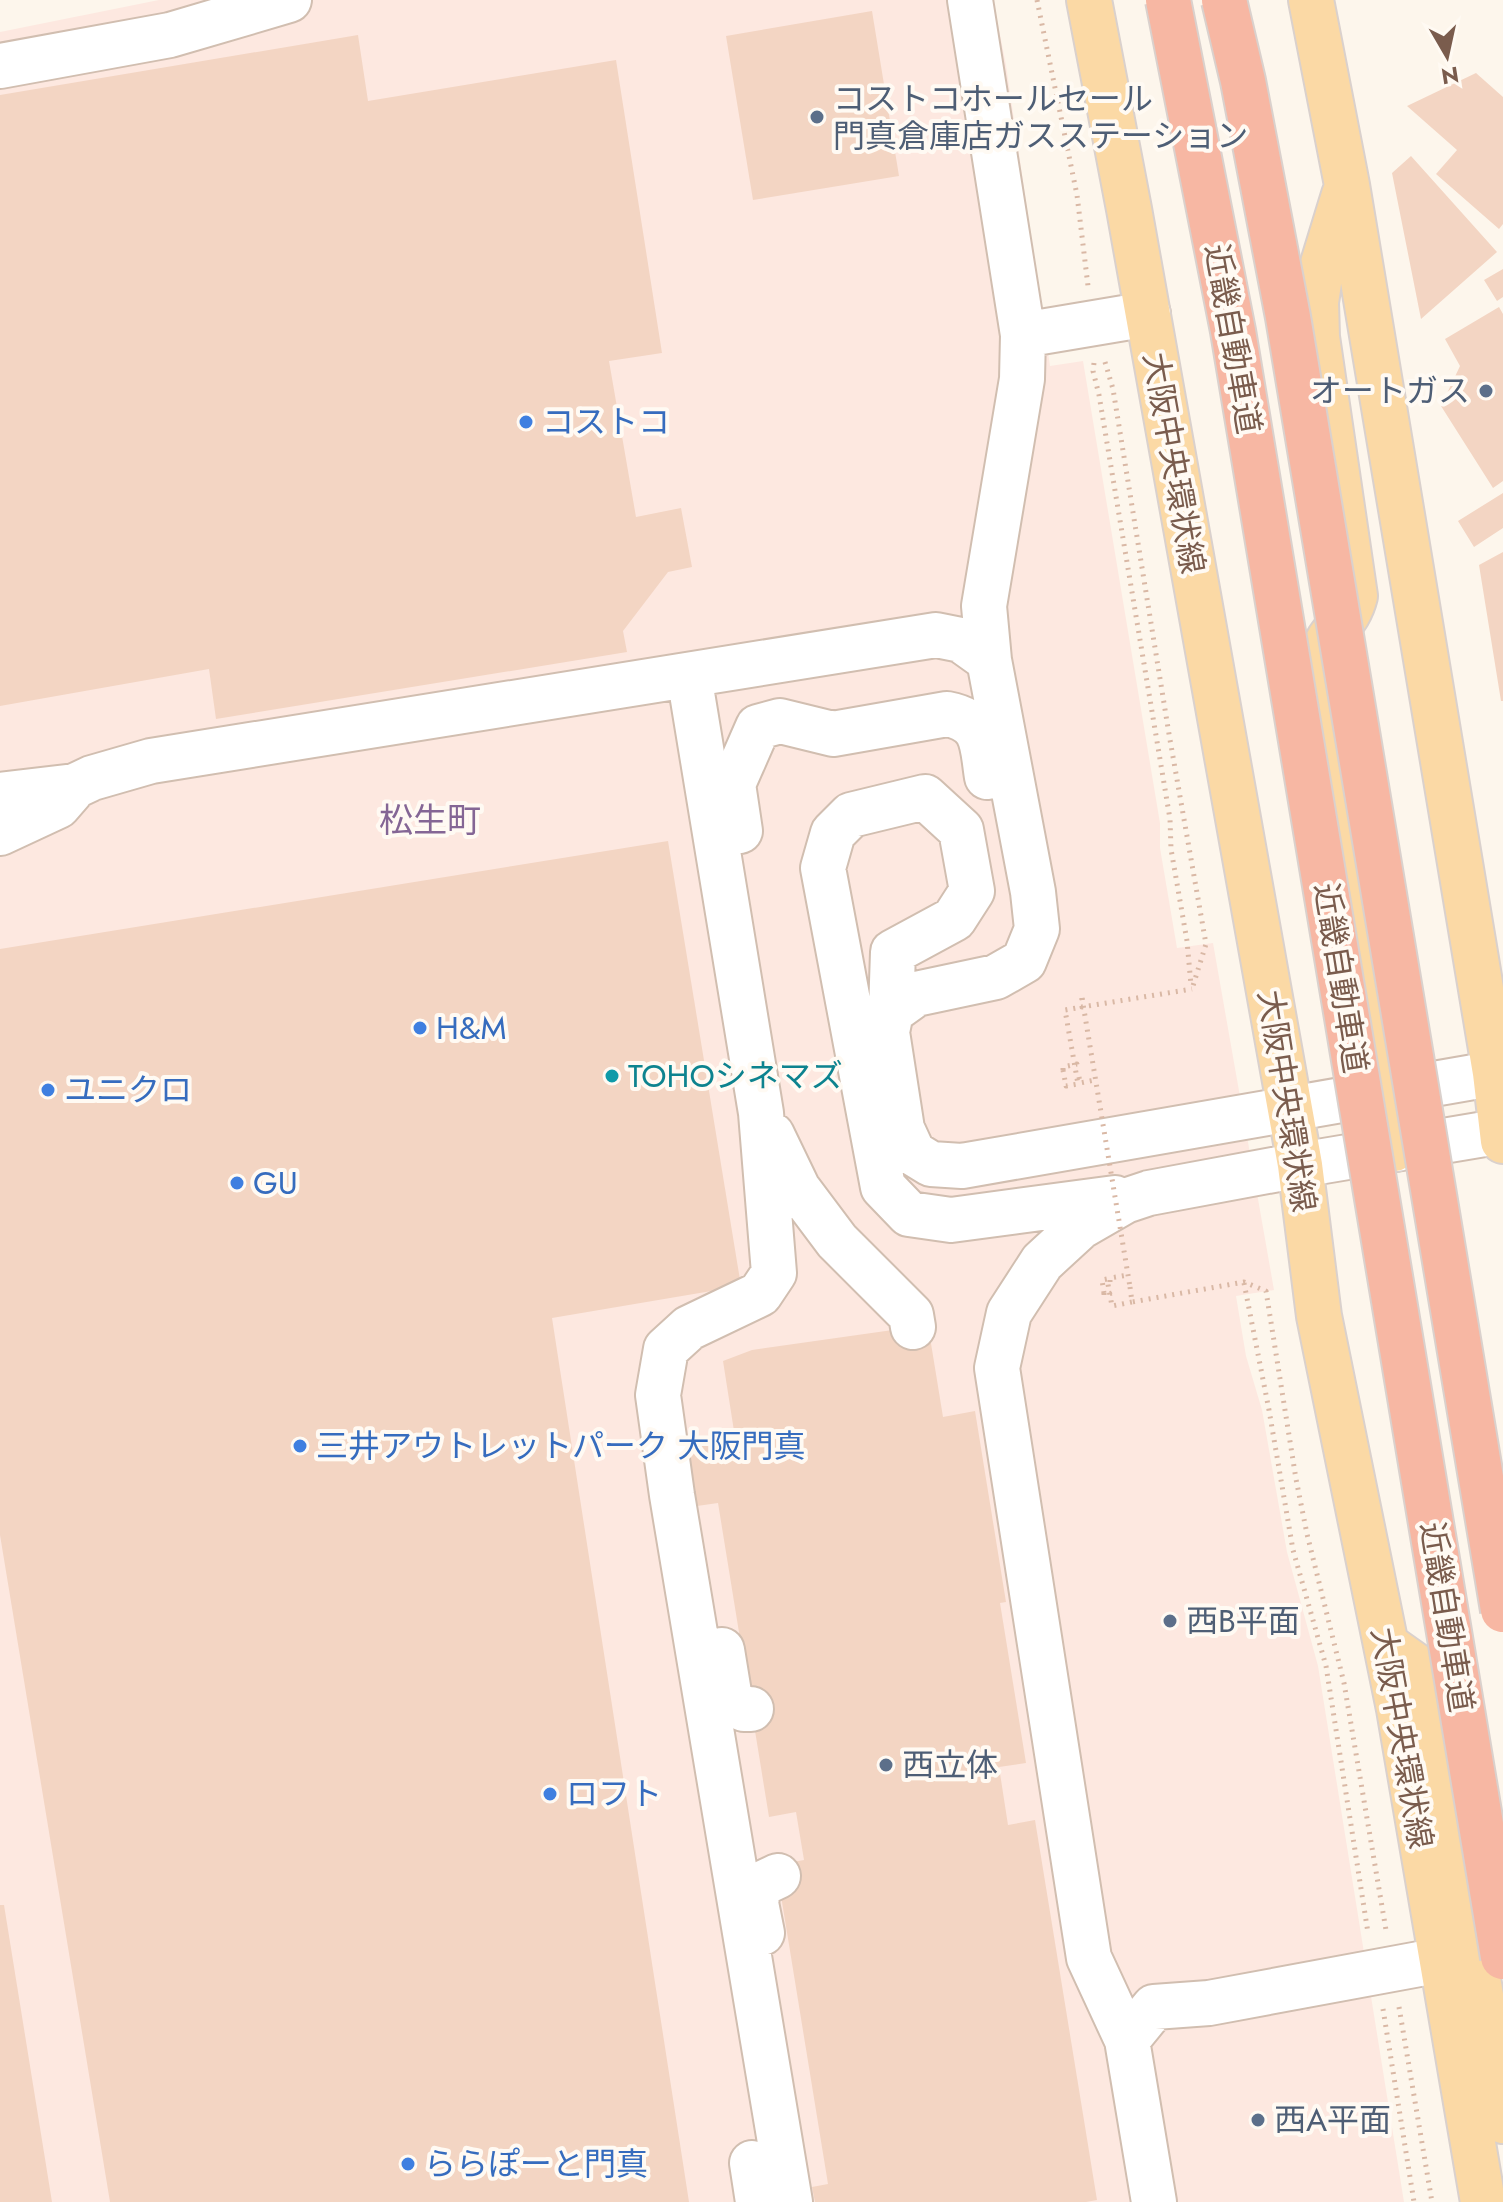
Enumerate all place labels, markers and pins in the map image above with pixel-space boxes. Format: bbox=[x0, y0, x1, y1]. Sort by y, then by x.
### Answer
place label: コストコホールセール 門真倉庫店ガスステーション bbox=[833, 76, 1248, 159]
marker: コストコホールセール 門真倉庫店ガスステーション bbox=[808, 108, 826, 126]
place label: オートガス bbox=[1310, 368, 1470, 414]
marker: オートガス bbox=[1477, 382, 1495, 400]
place label: コストコ bbox=[542, 399, 670, 445]
marker: コストコ bbox=[517, 413, 535, 431]
place label: H&M bbox=[436, 1005, 506, 1051]
marker: H&M bbox=[411, 1019, 429, 1037]
place label: TOHOシネマズ bbox=[628, 1053, 843, 1099]
place label: ユニクロ bbox=[64, 1067, 192, 1113]
marker: TOHOシネマズ bbox=[603, 1067, 621, 1085]
marker: ユニクロ bbox=[39, 1081, 57, 1099]
place label: GU bbox=[253, 1160, 298, 1206]
marker: GU bbox=[228, 1174, 246, 1192]
place label: 三井アウトレットパーク 大阪門真 bbox=[316, 1423, 806, 1469]
marker: 三井アウトレットパーク 大阪門真 bbox=[291, 1437, 309, 1455]
place label: 西B平面 bbox=[1186, 1598, 1300, 1644]
marker: 西B平面 bbox=[1161, 1612, 1179, 1630]
place label: 西立体 bbox=[902, 1742, 998, 1788]
marker: 西立体 bbox=[877, 1756, 895, 1774]
place label: ロフト bbox=[566, 1771, 662, 1817]
marker: ロフト bbox=[541, 1785, 559, 1803]
place label: 西A平面 bbox=[1274, 2097, 1391, 2143]
marker: 西A平面 bbox=[1249, 2111, 1267, 2129]
place label: ららぽーと門真 bbox=[424, 2141, 648, 2187]
marker: ららぽーと門真 bbox=[399, 2155, 417, 2173]

